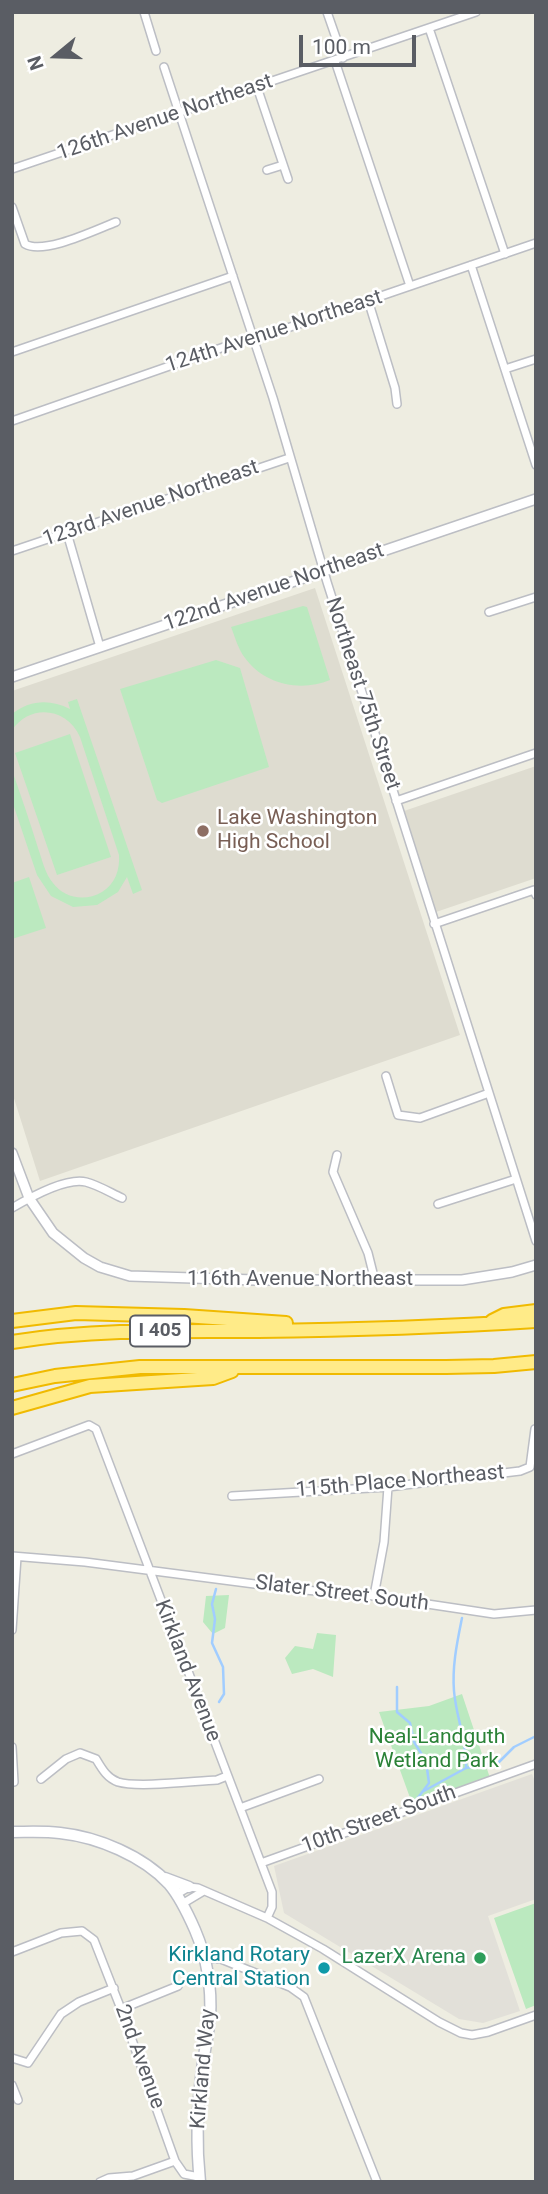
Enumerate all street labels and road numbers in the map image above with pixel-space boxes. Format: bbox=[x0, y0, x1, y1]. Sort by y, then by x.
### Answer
street label: 126th Avenue Northeast bbox=[54, 69, 276, 167]
street label: 124th Avenue Northeast bbox=[163, 285, 385, 379]
street label: 123rd Avenue Northeast bbox=[40, 455, 262, 553]
street label: 122nd Avenue Northeast bbox=[161, 538, 387, 638]
street label: Northeast 75th Street bbox=[319, 594, 405, 794]
street label: 116th Avenue Northeast bbox=[187, 1267, 413, 1293]
road number: I 405 bbox=[130, 1316, 190, 1346]
street label: 115th Place Northeast bbox=[295, 1460, 505, 1504]
street label: Slater Street South bbox=[254, 1571, 430, 1617]
street label: Kirkland Avenue bbox=[148, 1597, 226, 1745]
street label: 10th Street South bbox=[298, 1780, 460, 1860]
street label: 2nd Avenue bbox=[108, 2001, 170, 2113]
street label: Kirkland Way bbox=[186, 2008, 222, 2130]

